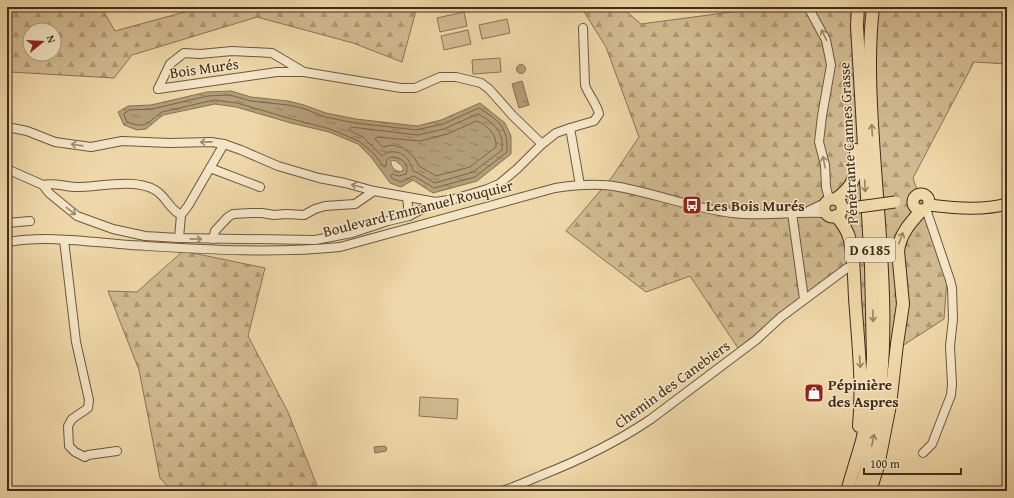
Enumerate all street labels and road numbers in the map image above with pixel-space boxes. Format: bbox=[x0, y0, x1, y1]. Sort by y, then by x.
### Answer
street label: Bois Murés bbox=[168, 53, 240, 83]
street label: Pénétrante Cannes Grasse bbox=[833, 61, 863, 225]
street label: Boulevard Emmanuel Rouquier bbox=[321, 174, 515, 242]
road number: D 6185 bbox=[845, 238, 895, 262]
street label: Chemin des Canebiers bbox=[610, 335, 734, 433]

